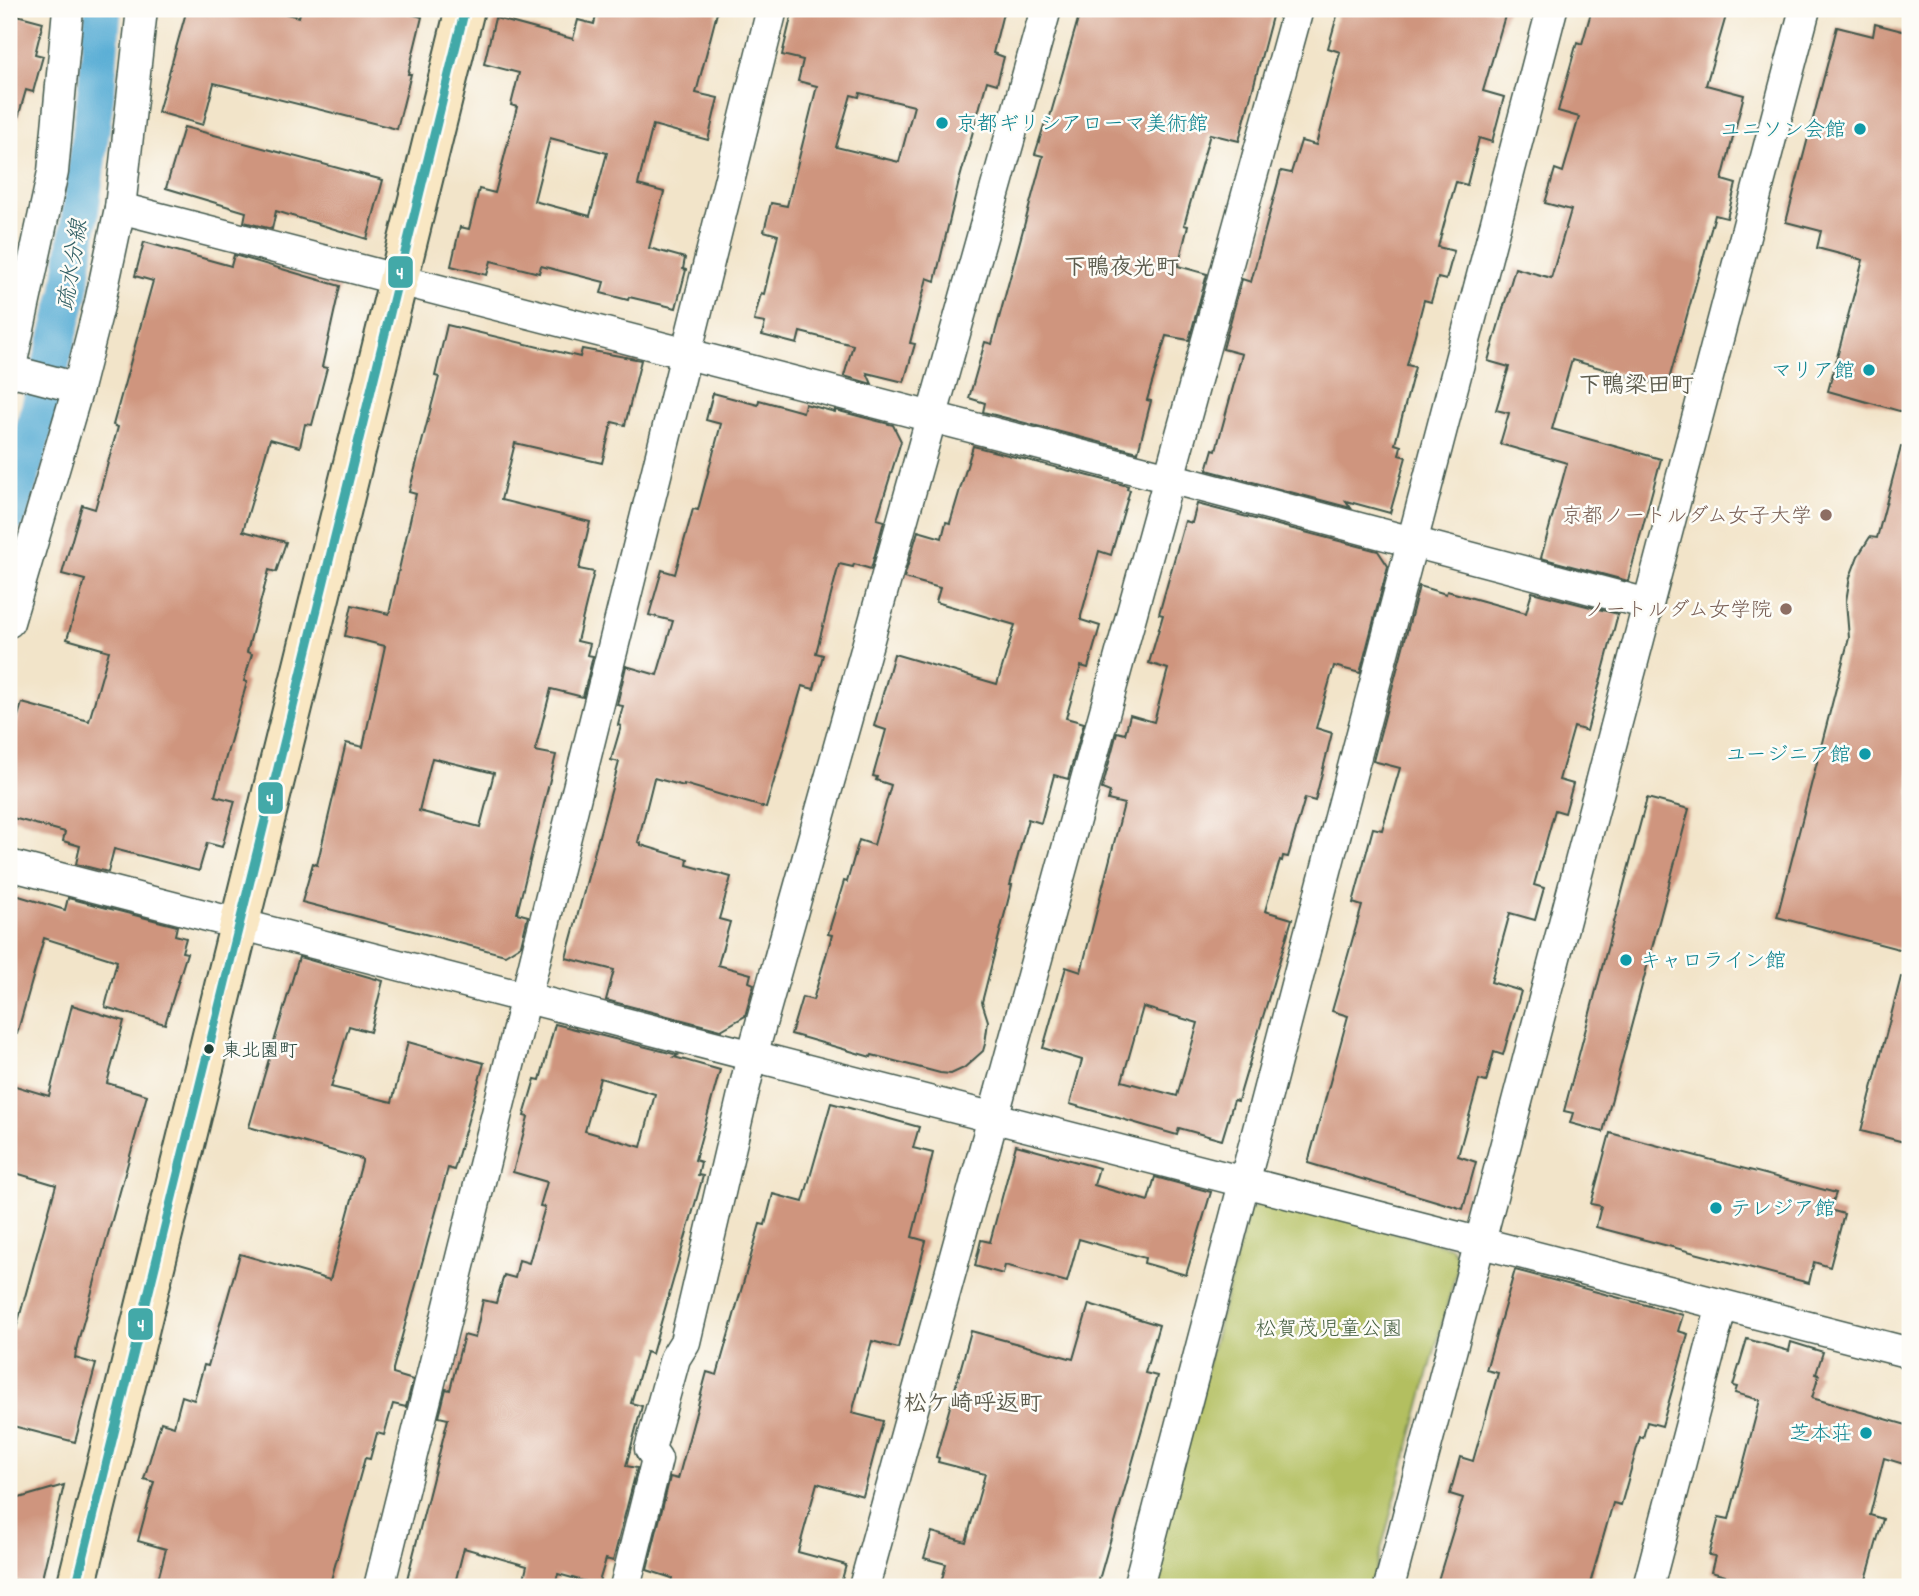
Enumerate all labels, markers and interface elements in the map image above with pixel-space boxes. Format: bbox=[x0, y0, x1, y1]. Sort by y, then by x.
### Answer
place label: 京都ギリシアローマ美術館 bbox=[956, 111, 1208, 141]
marker: 京都ギリシアローマ美術館 bbox=[934, 115, 950, 131]
place label: ユニソン会館 bbox=[1720, 117, 1846, 147]
marker: ユニソン会館 bbox=[1852, 121, 1868, 137]
water label: 疏水分線 bbox=[51, 217, 98, 314]
district label: 下鴨夜光町 bbox=[1064, 253, 1179, 286]
line badge: 4 bbox=[387, 255, 414, 289]
text: 4 bbox=[396, 262, 404, 289]
place label: マリア館 bbox=[1771, 358, 1855, 388]
marker: マリア館 bbox=[1861, 362, 1877, 378]
district label: 下鴨梁田町 bbox=[1579, 371, 1694, 404]
place label: 京都ノートルダム女子大学 bbox=[1561, 503, 1812, 533]
marker: 京都ノートルダム女子大学 bbox=[1818, 507, 1834, 523]
place label: ノートルダム女学院 bbox=[1584, 597, 1772, 627]
marker: ノートルダム女学院 bbox=[1778, 601, 1794, 617]
place label: ユージニア館 bbox=[1725, 742, 1851, 772]
marker: ユージニア館 bbox=[1857, 746, 1873, 762]
line badge: 4 bbox=[257, 781, 284, 815]
text: 4 bbox=[266, 788, 274, 815]
place label: キャロライン館 bbox=[1640, 948, 1786, 978]
marker: キャロライン館 bbox=[1618, 952, 1634, 968]
place label: 東北園町 bbox=[222, 1039, 298, 1066]
marker: 東北園町 bbox=[202, 1042, 216, 1056]
place label: テレジア館 bbox=[1730, 1196, 1835, 1226]
marker: テレジア館 bbox=[1708, 1200, 1724, 1216]
line badge: 4 bbox=[127, 1307, 154, 1341]
text: 4 bbox=[137, 1314, 145, 1341]
park label: 松賀茂児童公園 bbox=[1256, 1316, 1403, 1346]
district label: 松ケ崎呼返町 bbox=[904, 1389, 1042, 1422]
place label: 芝本荘 bbox=[1789, 1421, 1852, 1451]
marker: 芝本荘 bbox=[1858, 1425, 1874, 1441]

